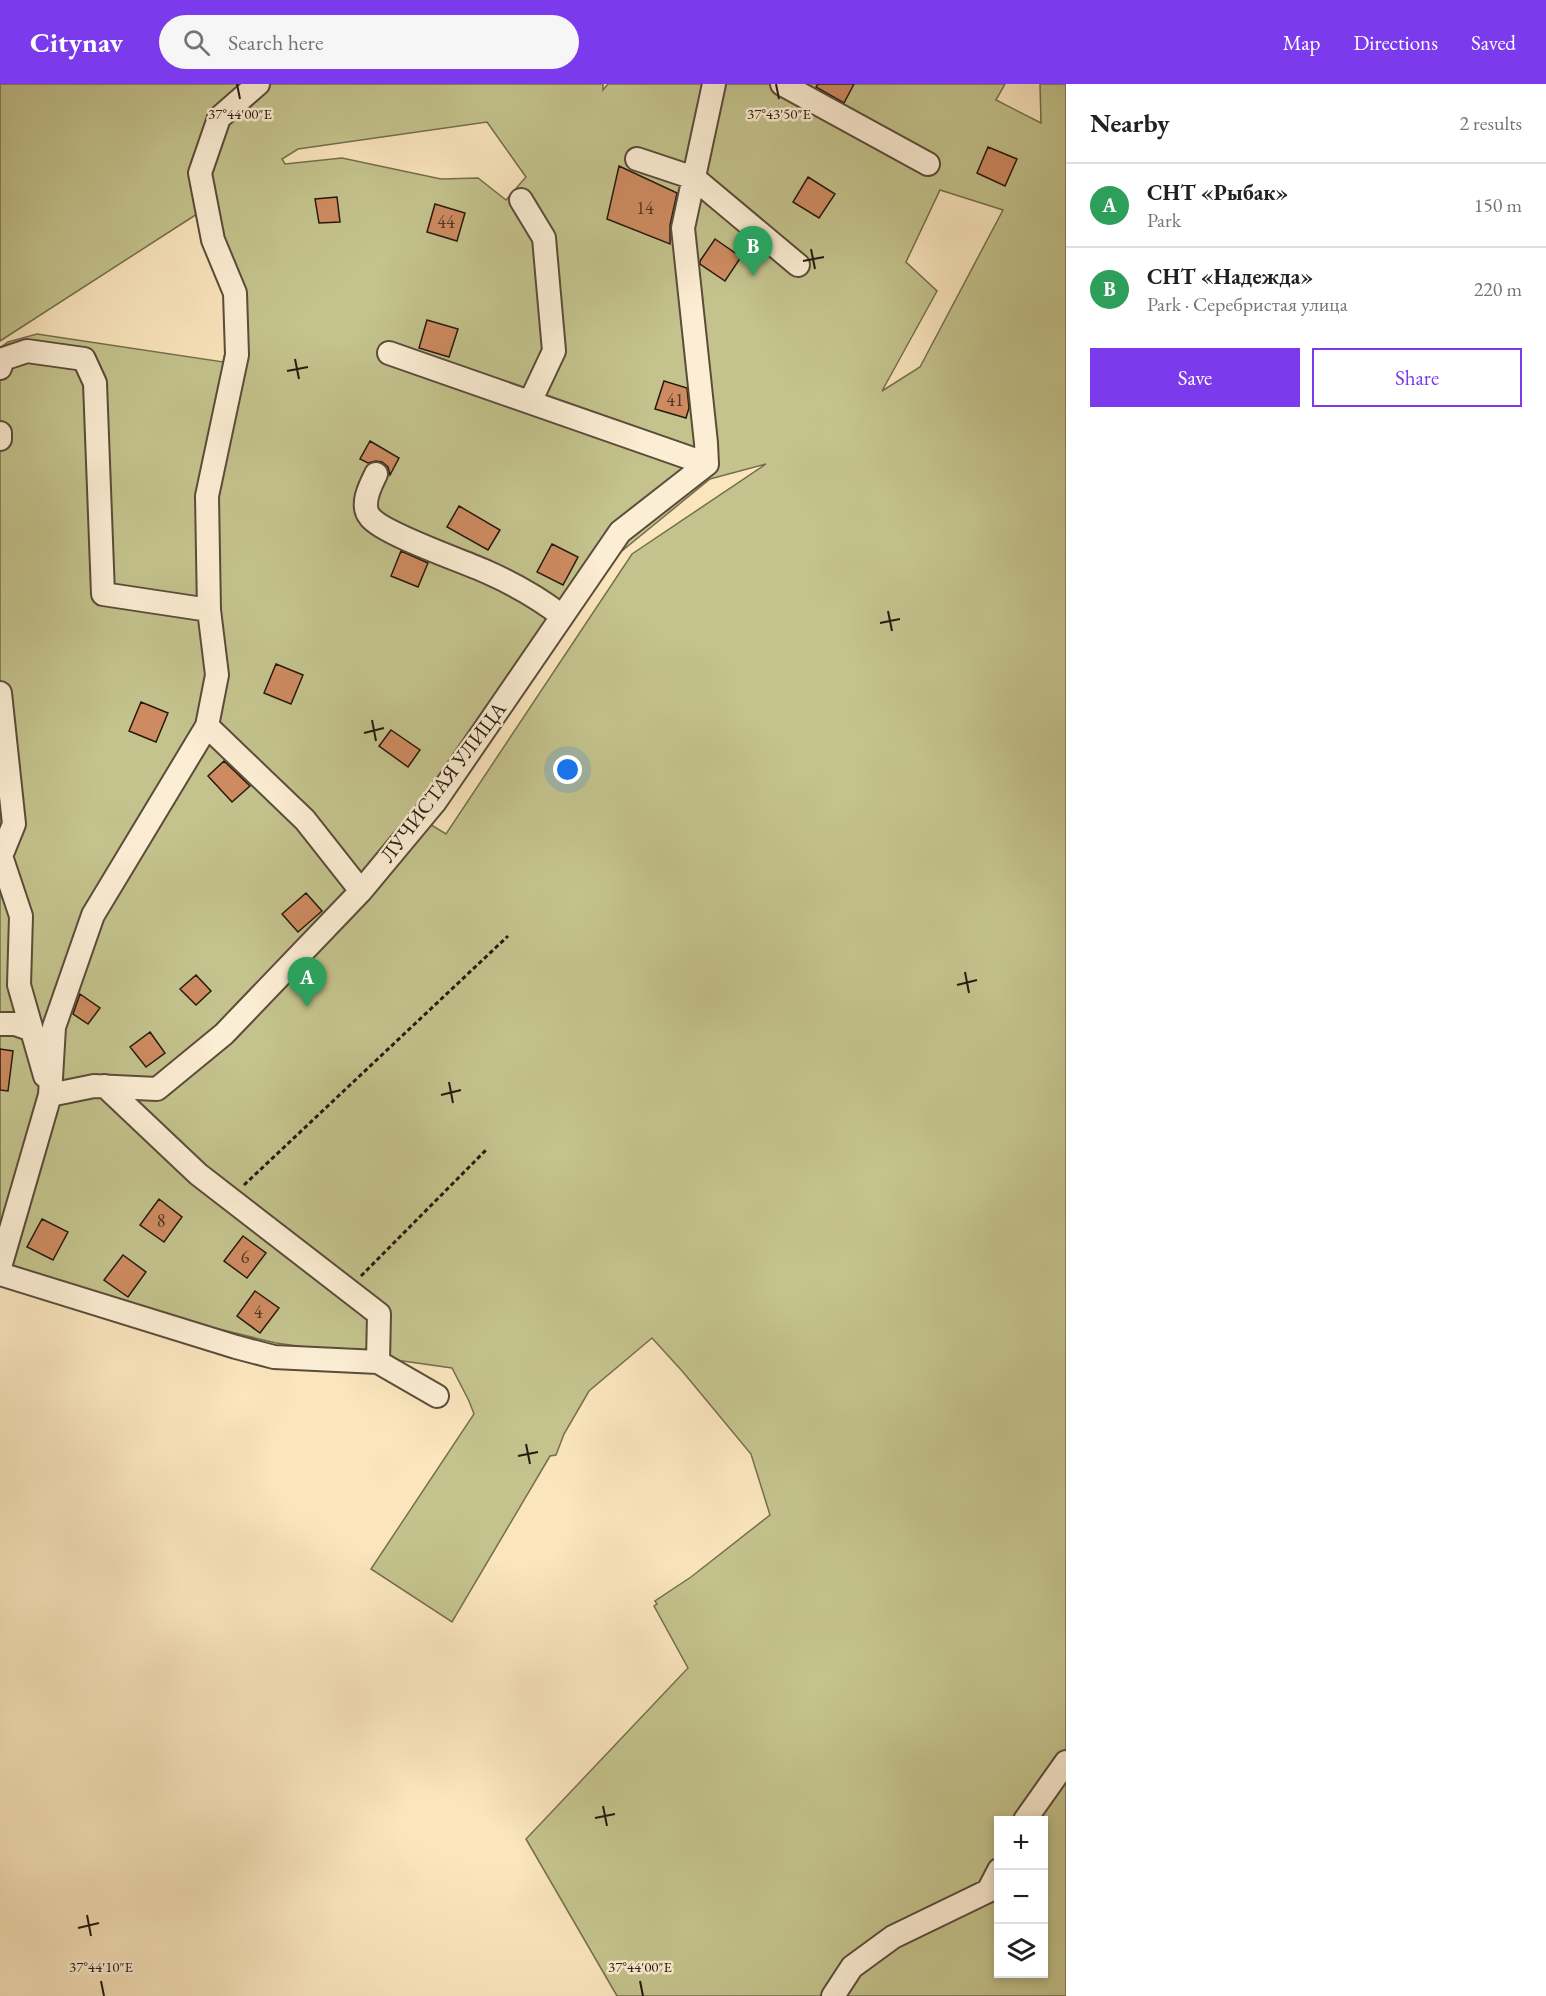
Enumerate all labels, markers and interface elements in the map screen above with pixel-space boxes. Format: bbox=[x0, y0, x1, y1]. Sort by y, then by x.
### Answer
search box bbox=[159, 15, 579, 69]
text: Citynav bbox=[30, 24, 123, 60]
icon: search bbox=[180, 26, 213, 59]
text: Search here bbox=[228, 28, 324, 57]
text: Map bbox=[1283, 29, 1320, 56]
text: Directions bbox=[1353, 29, 1438, 56]
text: Saved bbox=[1471, 29, 1516, 56]
text: 37°44'00"E bbox=[208, 104, 273, 123]
text: 37°43'50"E bbox=[747, 104, 812, 123]
text: Nearby bbox=[1090, 106, 1170, 140]
text: 2 results bbox=[1459, 110, 1522, 136]
text: СНТ «Рыбак» bbox=[1147, 178, 1288, 207]
text: A bbox=[1102, 192, 1117, 218]
text: 150 m bbox=[1474, 192, 1522, 218]
house number: 14 bbox=[636, 196, 654, 219]
text: Park bbox=[1147, 207, 1181, 233]
house number: 44 bbox=[437, 210, 455, 233]
pin: B bbox=[734, 226, 772, 276]
text: СНТ «Надежда» bbox=[1147, 262, 1313, 291]
text: B bbox=[1103, 276, 1116, 302]
text: 220 m bbox=[1474, 276, 1522, 302]
text: Park · Серебристая улица bbox=[1147, 291, 1348, 317]
button: Save bbox=[1090, 348, 1300, 407]
button: Share bbox=[1312, 348, 1522, 407]
house number: 41 bbox=[666, 388, 684, 411]
street label: ЛУЧИСТАЯ УЛИЦА bbox=[373, 696, 512, 867]
your location bbox=[553, 755, 582, 784]
pin: A bbox=[288, 958, 326, 1007]
house number: 8 bbox=[157, 1209, 165, 1232]
house number: 6 bbox=[241, 1245, 250, 1268]
house number: 4 bbox=[254, 1300, 263, 1323]
map controls bbox=[994, 1816, 1048, 1978]
button: + bbox=[994, 1816, 1048, 1870]
button: − bbox=[994, 1870, 1048, 1924]
button: layers bbox=[994, 1924, 1048, 1978]
text: 37°44'10"E bbox=[69, 1957, 134, 1976]
text: 37°44'00"E bbox=[608, 1957, 673, 1976]

